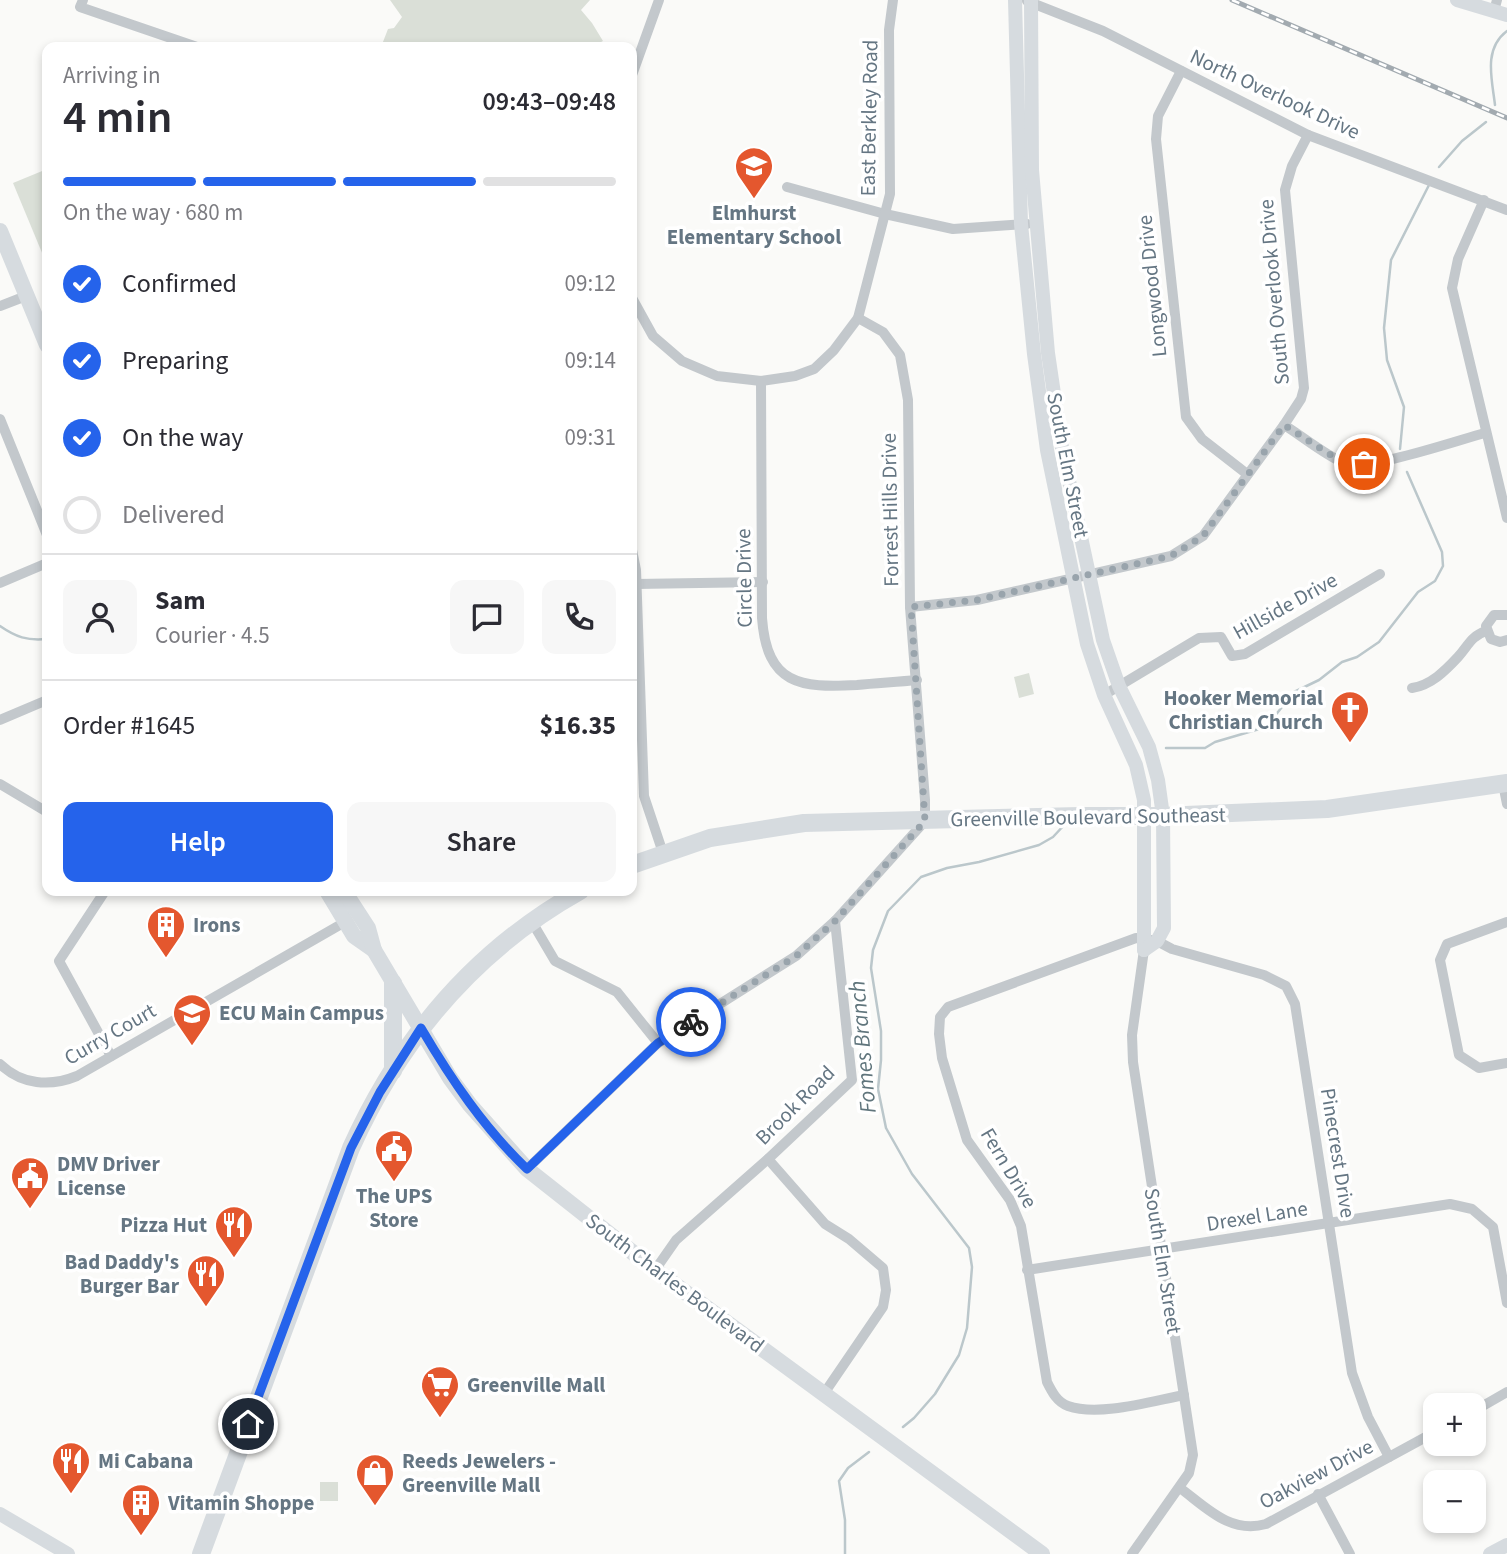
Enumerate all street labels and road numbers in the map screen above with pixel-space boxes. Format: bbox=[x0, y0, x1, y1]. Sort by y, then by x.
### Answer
street label: East Berkley Road bbox=[853, 39, 885, 197]
street label: North Overlook Drive bbox=[1185, 41, 1365, 147]
street label: South Overlook Drive bbox=[1251, 198, 1297, 386]
street label: Longwood Drive bbox=[1130, 214, 1174, 358]
street label: South Elm Street bbox=[1039, 390, 1097, 540]
street label: Forrest Hills Drive bbox=[874, 433, 906, 587]
street label: Circle Drive bbox=[728, 528, 760, 628]
street label: Hillside Drive bbox=[1227, 565, 1343, 647]
street label: Greenville Boulevard Southeast bbox=[950, 800, 1226, 834]
street label: Curry Court bbox=[59, 996, 161, 1072]
street label: Brook Road bbox=[748, 1058, 842, 1152]
street label: Pinecrest Drive bbox=[1313, 1086, 1363, 1220]
street label: Fern Drive bbox=[973, 1122, 1045, 1214]
street label: South Elm Street bbox=[1137, 1186, 1189, 1336]
street label: Drexel Lane bbox=[1204, 1193, 1310, 1239]
street label: South Charles Boulevard bbox=[580, 1206, 770, 1360]
street label: Oakview Drive bbox=[1254, 1431, 1378, 1517]

